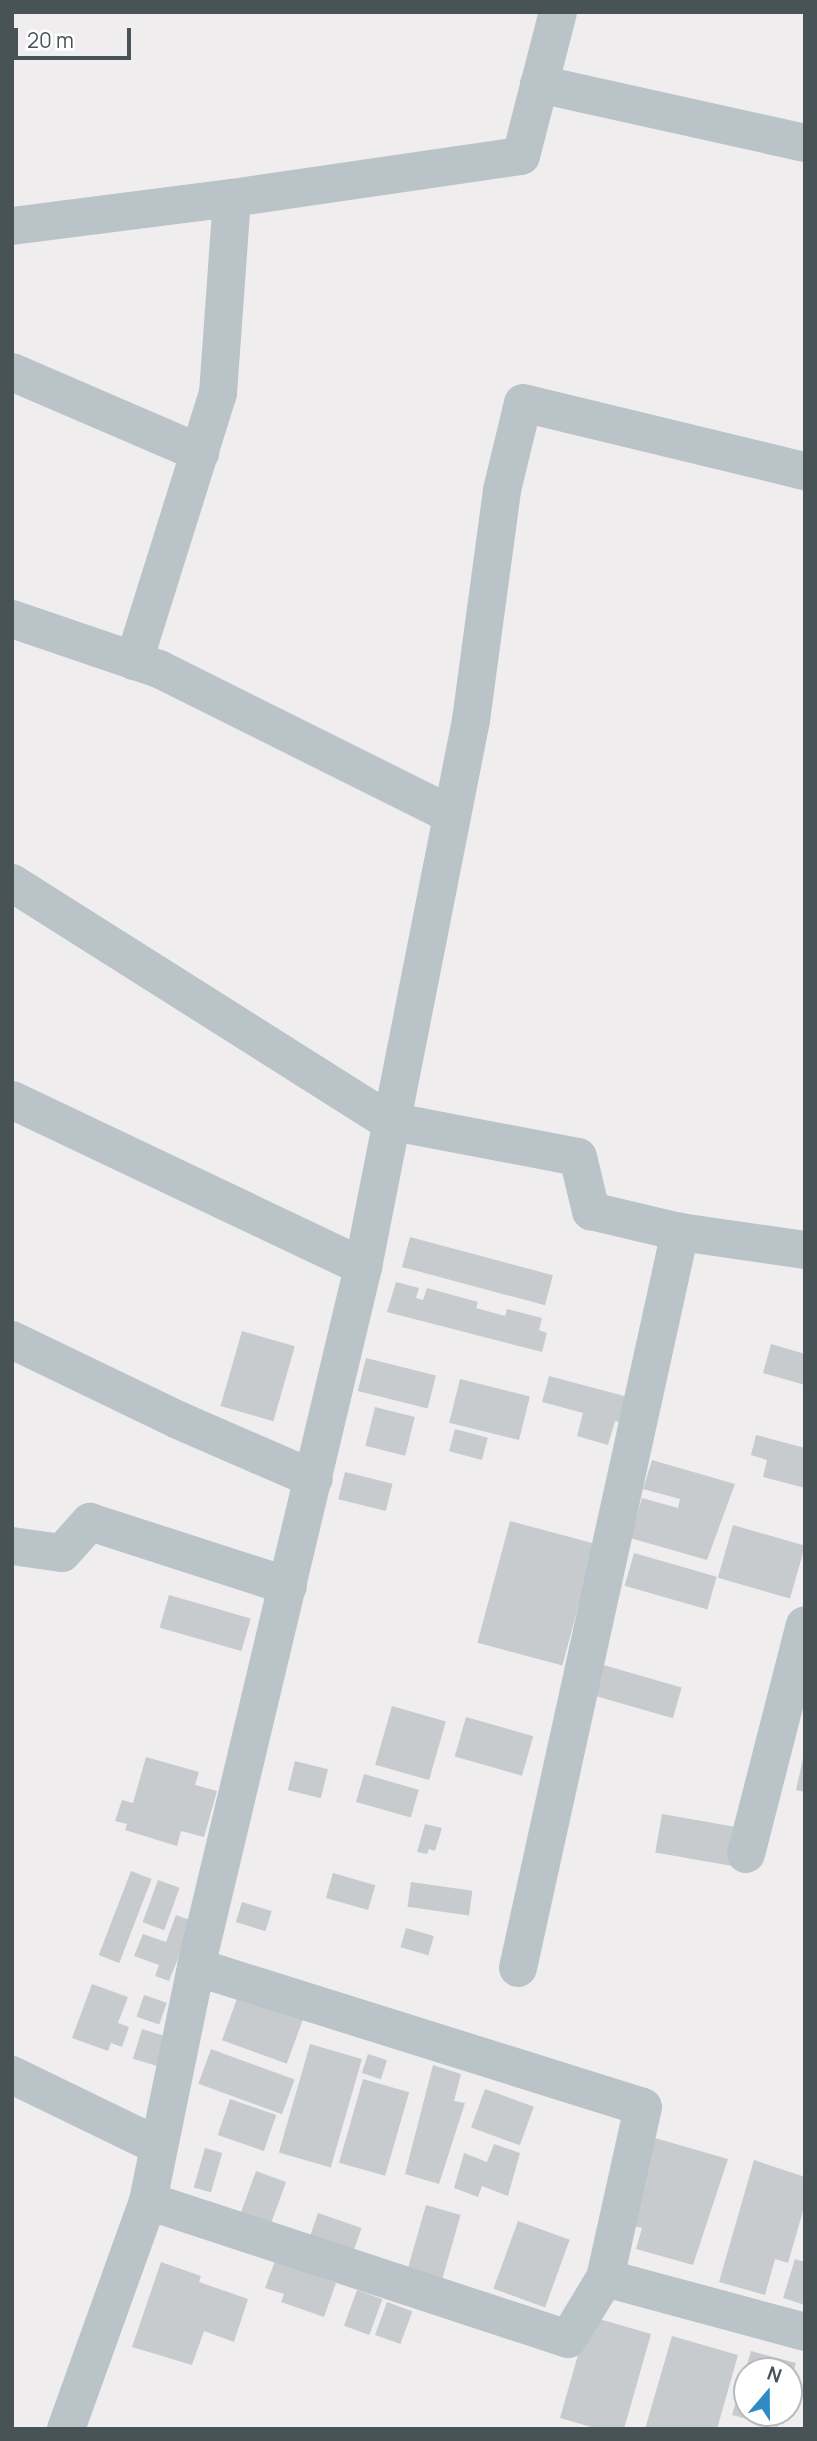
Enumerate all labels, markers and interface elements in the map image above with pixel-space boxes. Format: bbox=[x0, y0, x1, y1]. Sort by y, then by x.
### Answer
scale bar bbox=[18, 14, 135, 58]
text: 20 m bbox=[27, 26, 74, 54]
north arrow bbox=[733, 2357, 803, 2427]
text: N bbox=[764, 2360, 785, 2389]

